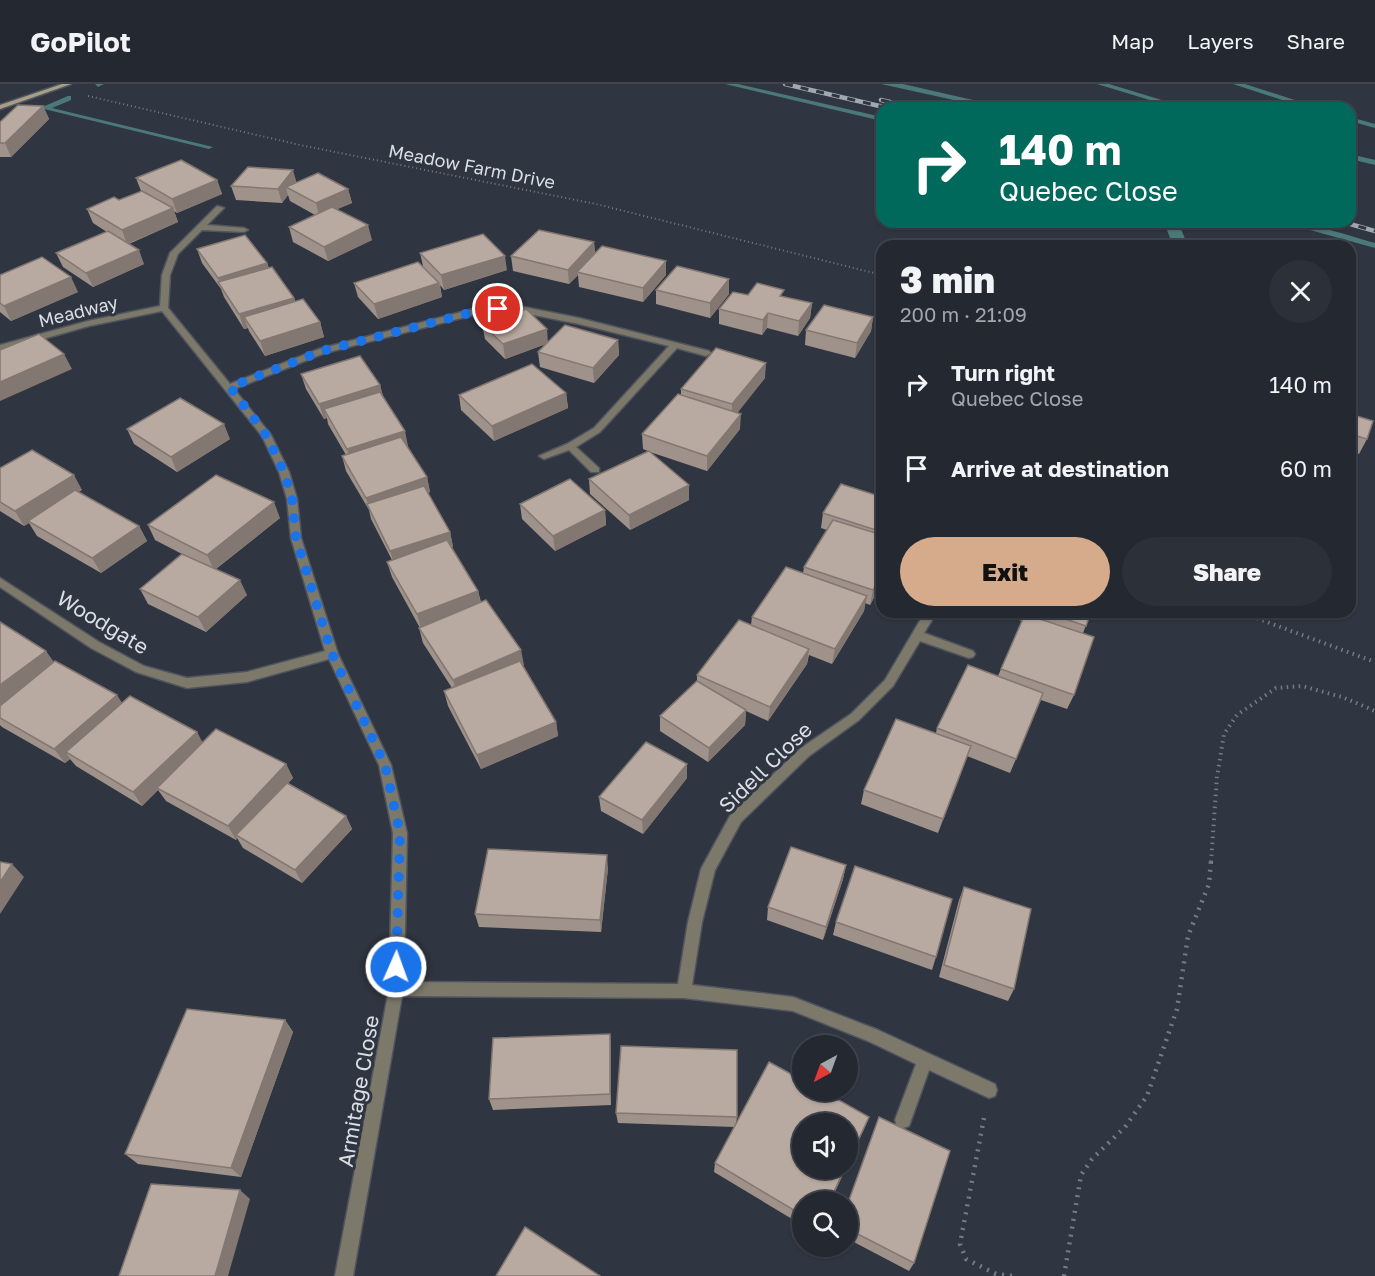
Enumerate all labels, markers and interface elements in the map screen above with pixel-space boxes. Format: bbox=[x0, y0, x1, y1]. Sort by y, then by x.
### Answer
text: GoPilot bbox=[30, 25, 131, 58]
text: Map bbox=[1111, 28, 1154, 54]
text: Layers bbox=[1187, 28, 1254, 54]
text: Share bbox=[1287, 28, 1345, 54]
text: 140 m bbox=[999, 124, 1121, 174]
icon: right bbox=[900, 126, 978, 204]
street label: Meadow Farm Drive bbox=[387, 139, 557, 193]
text: Quebec Close bbox=[999, 175, 1178, 207]
text: 3 min bbox=[900, 258, 995, 301]
button: close bbox=[1269, 260, 1332, 323]
pin bbox=[472, 283, 523, 334]
street label: Meadway bbox=[36, 290, 120, 332]
icon: arrive bbox=[481, 292, 514, 325]
text: 200 m · 21:09 bbox=[900, 302, 1027, 326]
text: Turn right bbox=[951, 359, 1055, 386]
icon: right bbox=[900, 368, 933, 401]
text: 140 m bbox=[1269, 371, 1332, 398]
text: Quebec Close bbox=[951, 386, 1083, 410]
icon: arrive bbox=[900, 452, 933, 485]
text: Arrive at destination bbox=[951, 455, 1169, 482]
text: 60 m bbox=[1280, 455, 1332, 482]
button: Exit bbox=[900, 537, 1110, 606]
button: Share bbox=[1122, 537, 1332, 606]
street label: Woodgate bbox=[52, 584, 154, 660]
street label: Sidell Close bbox=[713, 716, 817, 818]
position arrow bbox=[364, 935, 428, 999]
street label: Armitage Close bbox=[332, 1013, 384, 1169]
north arrow bbox=[792, 1035, 858, 1101]
map controls bbox=[792, 1035, 858, 1257]
button: sound bbox=[792, 1113, 858, 1179]
button: search bbox=[792, 1191, 858, 1257]

